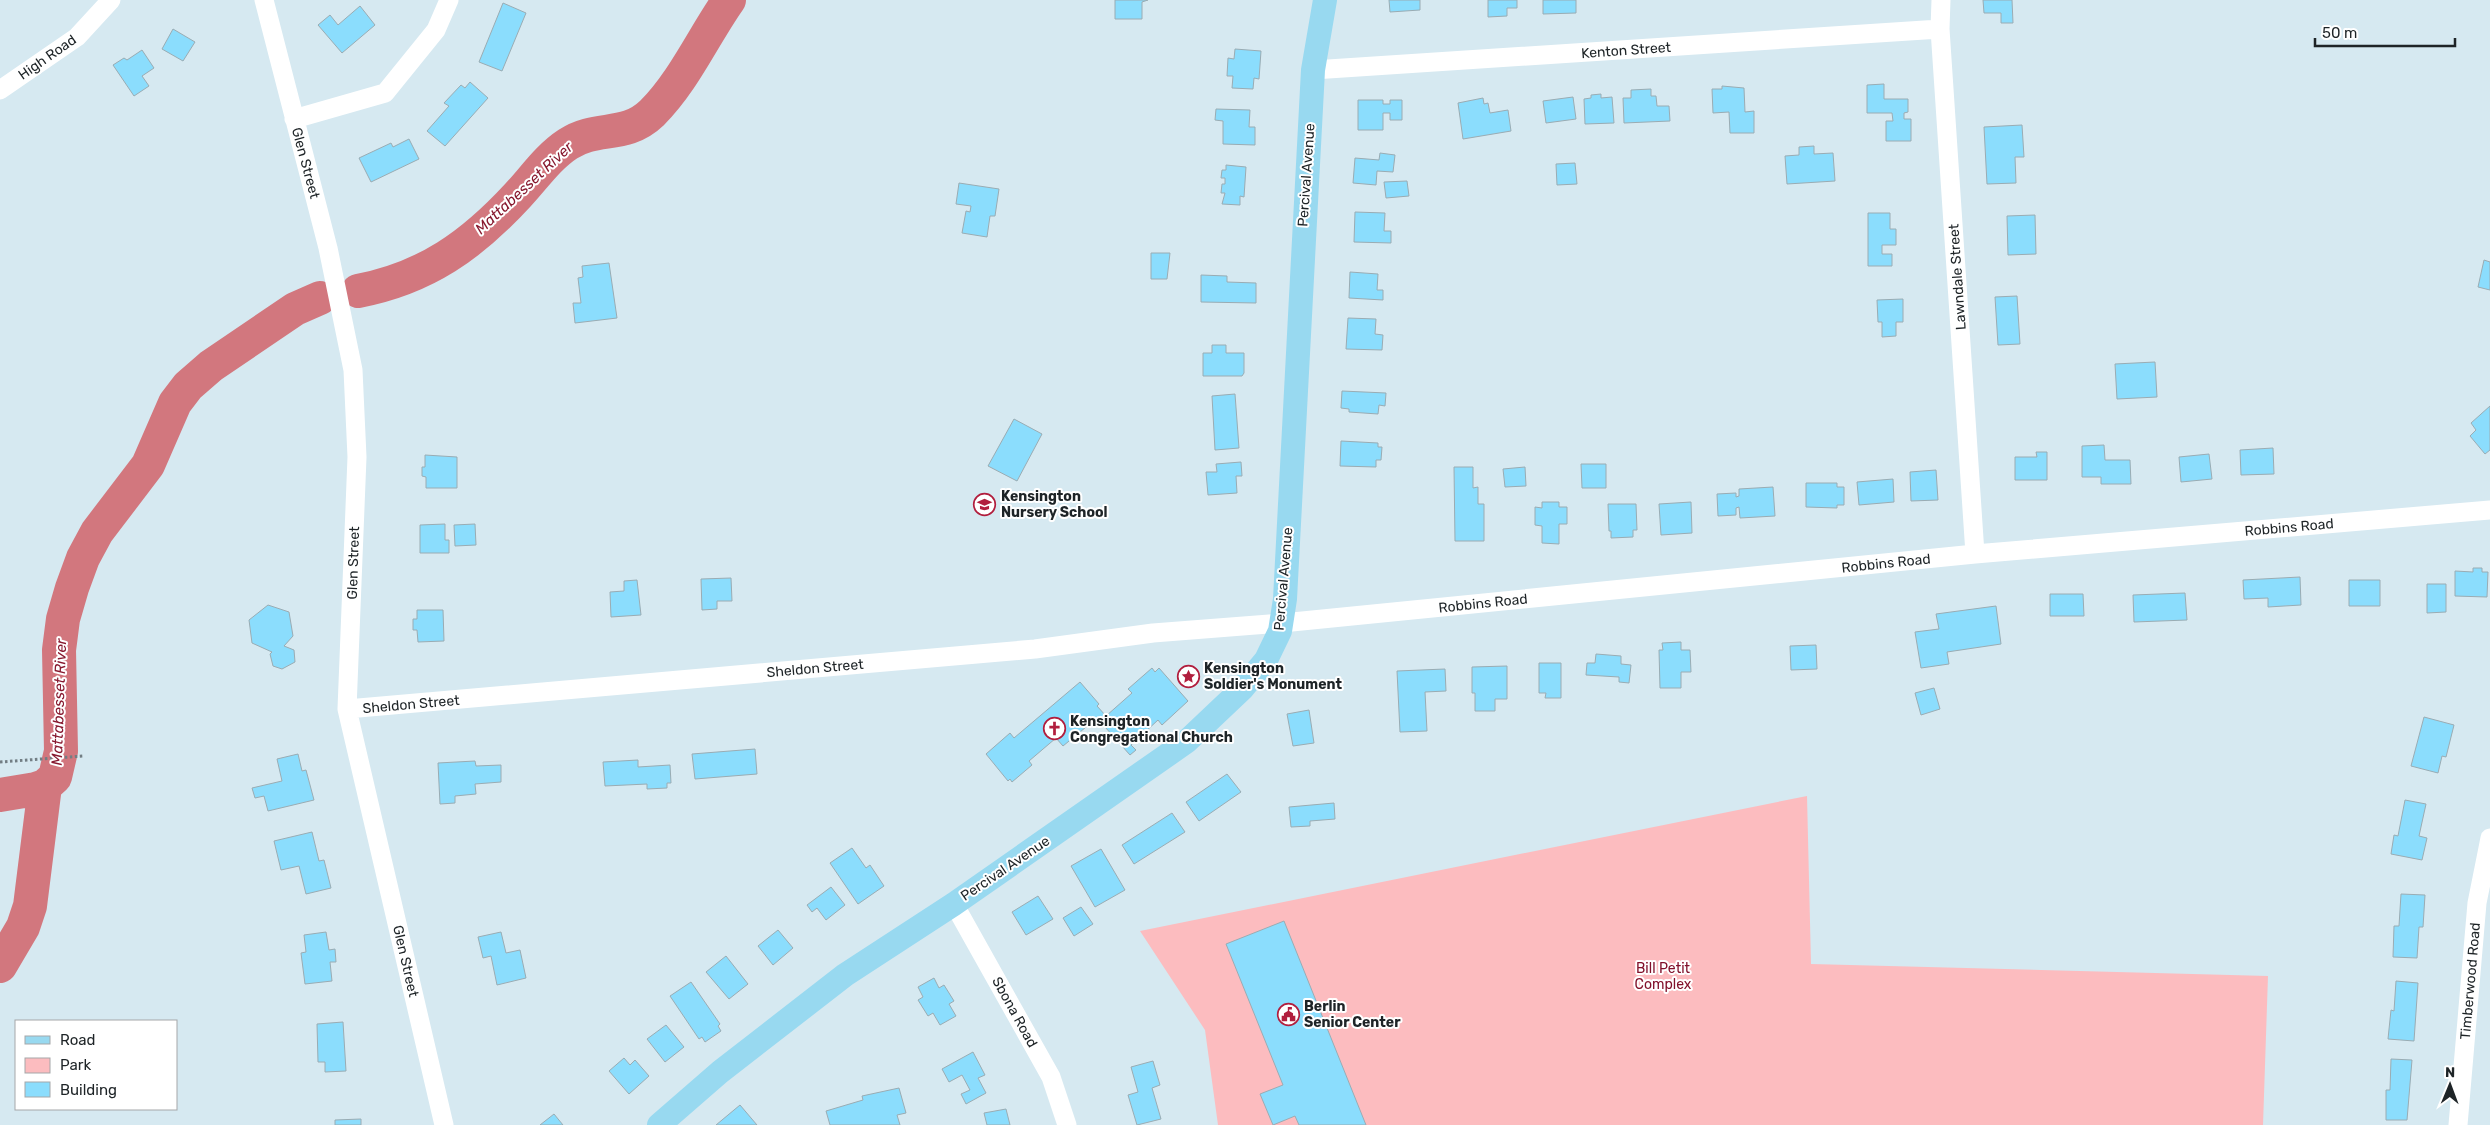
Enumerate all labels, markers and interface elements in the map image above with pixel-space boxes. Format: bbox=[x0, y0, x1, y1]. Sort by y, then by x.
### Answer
scale bar bbox=[2315, 15, 2455, 47]
text: 50 m bbox=[2322, 24, 2357, 42]
street label: High Road bbox=[15, 31, 80, 84]
street label: Kenton Street bbox=[1580, 39, 1672, 62]
street label: Percival Avenue bbox=[1294, 123, 1319, 227]
street label: Glen Street bbox=[288, 126, 323, 201]
water label: Mattabesset River bbox=[471, 137, 578, 238]
street label: Lawndale Street bbox=[1945, 223, 1970, 331]
place label: Kensington Nursery School bbox=[1001, 488, 1108, 521]
school or university icon: Kensington Nursery School bbox=[973, 492, 997, 516]
street label: Robbins Road bbox=[2244, 515, 2334, 540]
street label: Glen Street bbox=[344, 526, 363, 600]
street label: Percival Avenue bbox=[1271, 526, 1296, 631]
street label: Robbins Road bbox=[1841, 550, 1931, 577]
street label: Robbins Road bbox=[1438, 590, 1528, 617]
water label: Mattabesset River bbox=[48, 637, 70, 766]
street label: Sheldon Street bbox=[766, 656, 865, 681]
place label: Kensington Soldier's Monument bbox=[1204, 660, 1342, 693]
place icon: Kensington Soldier's Monument bbox=[1176, 664, 1200, 688]
street label: Sheldon Street bbox=[362, 692, 461, 717]
place label: Kensington Congregational Church bbox=[1070, 713, 1233, 746]
church icon: Kensington Congregational Church bbox=[1042, 717, 1066, 741]
street label: Percival Avenue bbox=[958, 832, 1053, 904]
street label: Timberwood Road bbox=[2457, 922, 2484, 1040]
street label: Glen Street bbox=[389, 924, 422, 999]
park label: Bill Petit Complex bbox=[1635, 960, 1692, 993]
street label: Sbona Road bbox=[988, 974, 1041, 1050]
place label: Berlin Senior Center bbox=[1304, 998, 1401, 1031]
public building icon: Berlin Senior Center bbox=[1276, 1002, 1300, 1026]
legend bbox=[15, 1020, 178, 1110]
text: Road bbox=[60, 1031, 96, 1049]
text: Park bbox=[60, 1056, 91, 1074]
north arrow bbox=[2425, 1060, 2475, 1110]
text: N bbox=[2445, 1064, 2455, 1081]
text: Building bbox=[60, 1081, 117, 1099]

